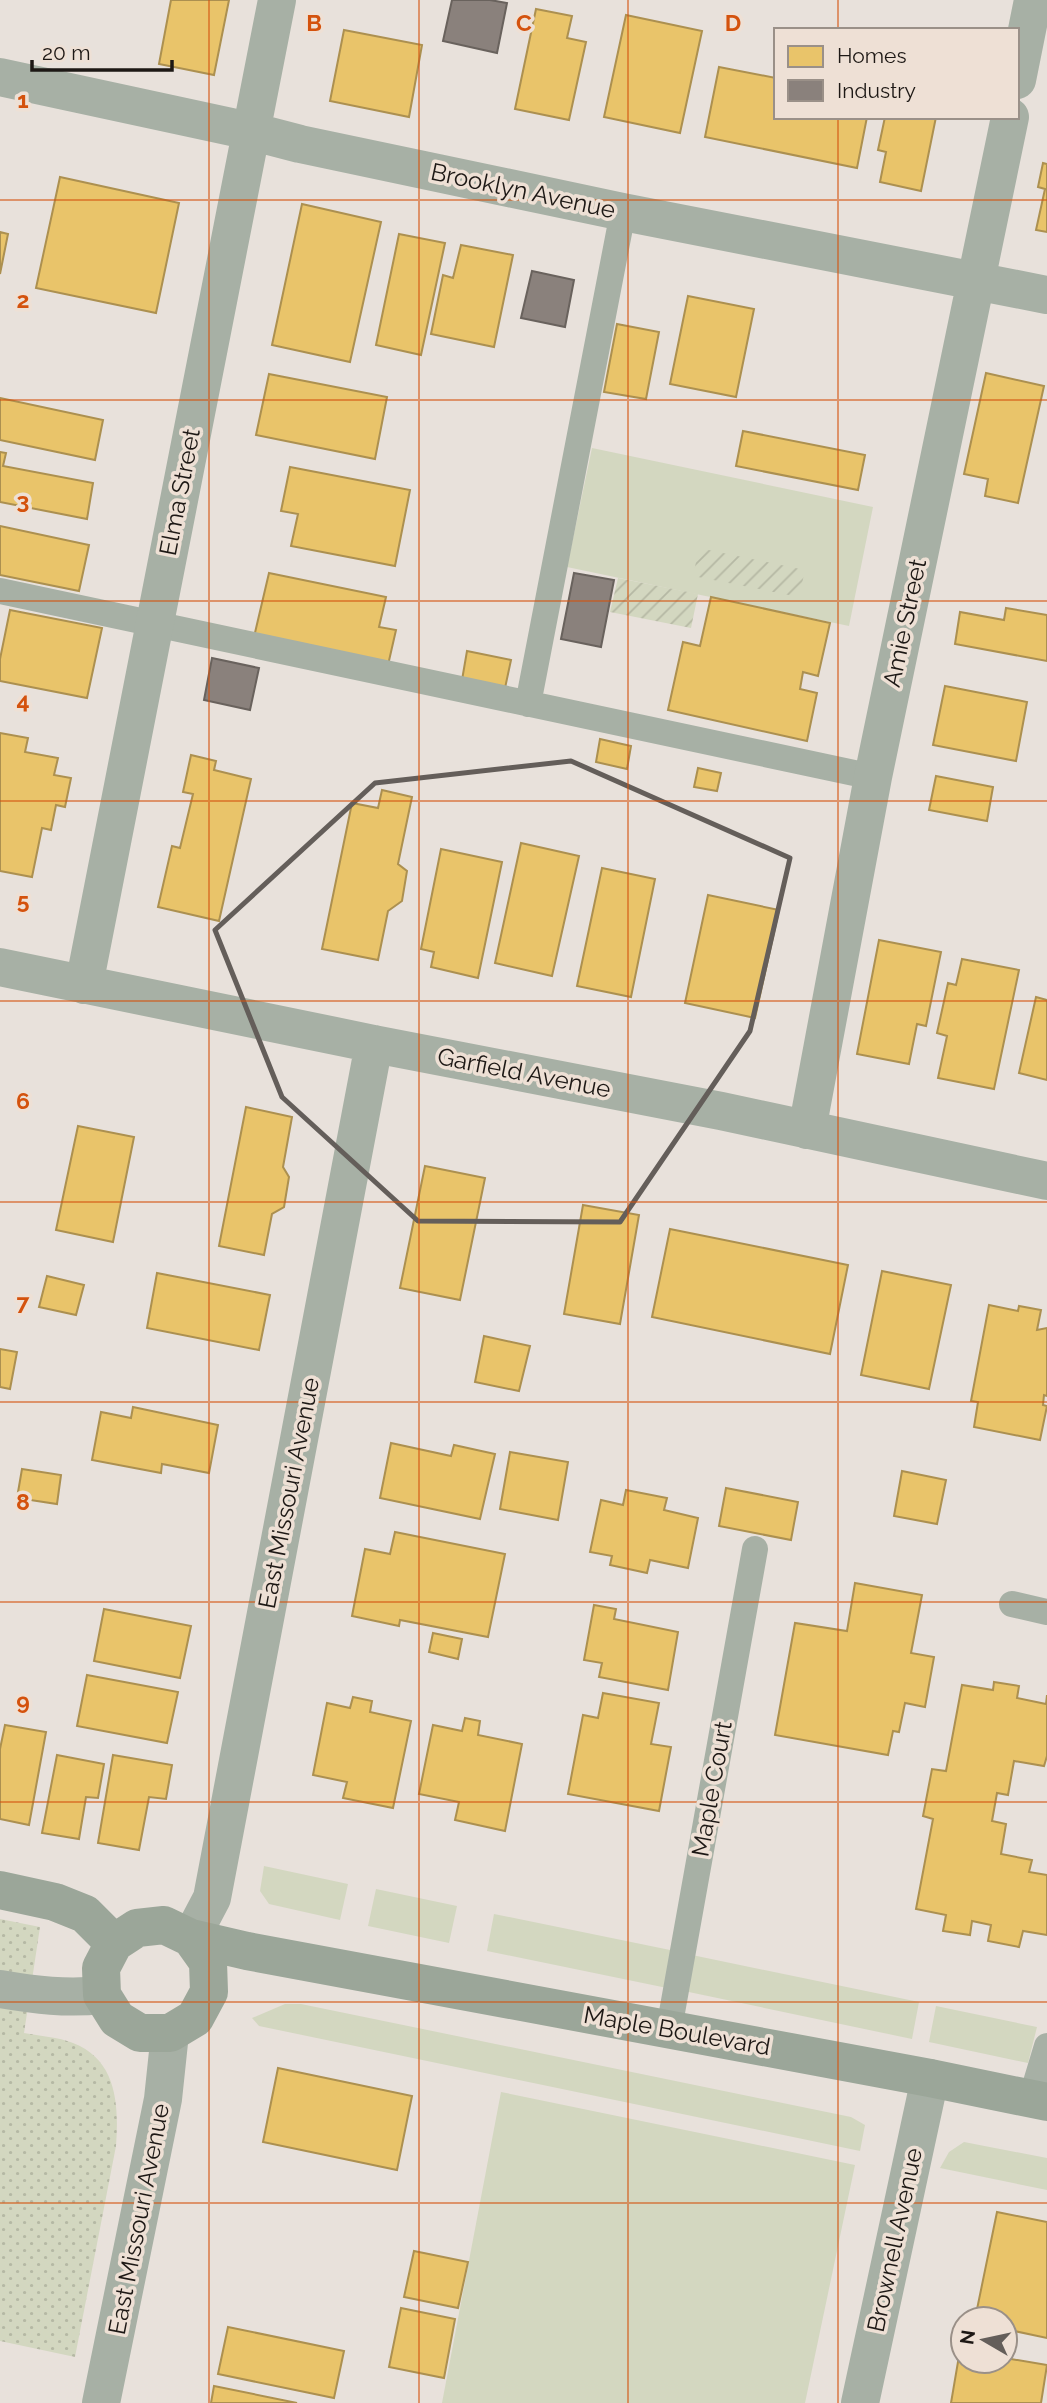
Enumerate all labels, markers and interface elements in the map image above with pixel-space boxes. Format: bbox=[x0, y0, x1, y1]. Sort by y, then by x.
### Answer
text: B bbox=[306, 9, 322, 36]
text: C bbox=[516, 9, 532, 36]
text: D bbox=[725, 9, 741, 36]
scale bar bbox=[32, 28, 172, 72]
legend bbox=[774, 28, 1019, 119]
text: 20 m bbox=[42, 40, 90, 65]
text: Homes bbox=[837, 43, 907, 68]
text: Industry bbox=[837, 78, 916, 103]
text: 1 bbox=[17, 86, 29, 113]
street label: Brooklyn Avenue bbox=[428, 157, 618, 224]
text: 2 bbox=[17, 286, 29, 313]
street label: Elma Street bbox=[153, 426, 206, 558]
text: 3 bbox=[17, 487, 29, 514]
street label: Amie Street bbox=[877, 556, 932, 690]
text: 4 bbox=[16, 687, 30, 714]
text: 5 bbox=[17, 887, 30, 914]
street label: Garfield Avenue bbox=[435, 1041, 613, 1104]
text: 6 bbox=[16, 1087, 30, 1114]
text: 7 bbox=[17, 1288, 30, 1315]
street label: East Missouri Avenue bbox=[252, 1375, 325, 1611]
text: 8 bbox=[16, 1488, 30, 1515]
text: 9 bbox=[16, 1688, 30, 1715]
street label: Maple Court bbox=[685, 1719, 738, 1859]
street label: Maple Boulevard bbox=[582, 2000, 773, 2061]
street label: East Missouri Avenue bbox=[102, 2101, 175, 2337]
street label: Brownell Avenue bbox=[861, 2145, 928, 2335]
north arrow bbox=[949, 2305, 1019, 2375]
text: N bbox=[955, 2328, 979, 2346]

